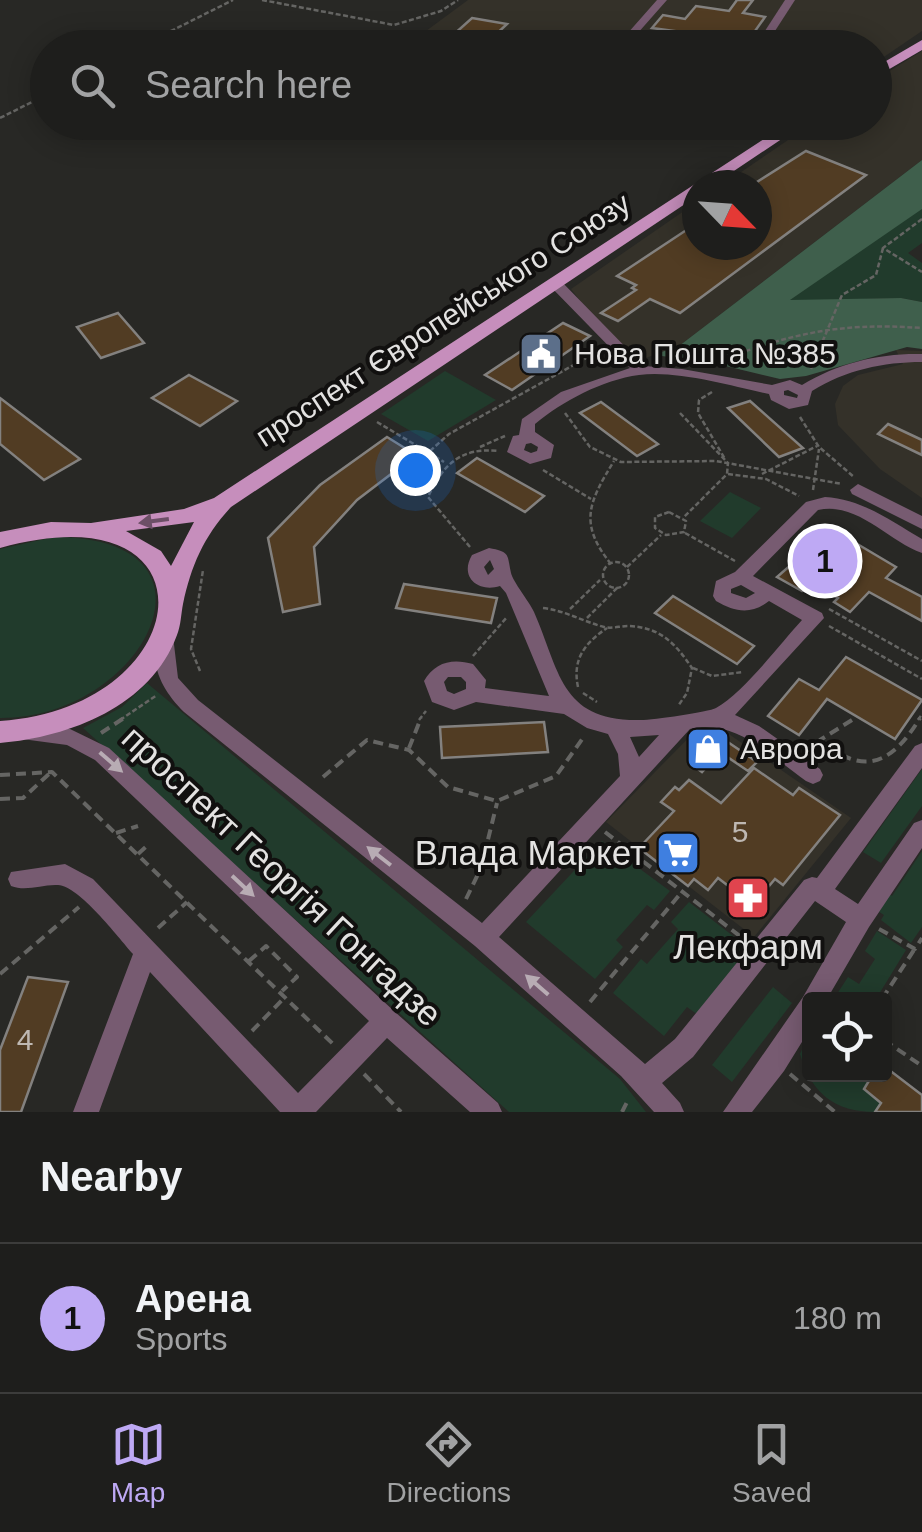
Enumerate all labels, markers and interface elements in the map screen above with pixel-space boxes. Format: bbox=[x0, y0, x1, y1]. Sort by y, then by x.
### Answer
search box bbox=[30, 30, 892, 140]
icon: search bbox=[65, 58, 120, 113]
text: Search here bbox=[145, 64, 352, 106]
north arrow bbox=[682, 170, 772, 260]
street label: проспект Європейського Союзу bbox=[250, 186, 636, 453]
public building icon: Нова Пошта №385 bbox=[518, 331, 564, 377]
place label: Нова Пошта №385 bbox=[574, 337, 836, 370]
your location bbox=[390, 445, 441, 496]
one-way arrow bbox=[138, 513, 170, 529]
pin: 1 bbox=[792, 524, 858, 598]
street label: проспект Георгія Гонгадзе bbox=[115, 718, 450, 1034]
shop icon: Аврора bbox=[685, 726, 731, 772]
place label: Аврора bbox=[740, 732, 843, 765]
one-way arrow bbox=[98, 751, 123, 772]
house number: 5 bbox=[732, 815, 748, 848]
supermarket icon: Влада Маркет bbox=[655, 830, 701, 876]
place label: Влада Маркет bbox=[415, 833, 646, 872]
one-way arrow bbox=[367, 846, 392, 867]
one-way arrow bbox=[231, 874, 255, 897]
pharmacy icon: Лекфарм bbox=[725, 875, 771, 921]
place label: Лекфарм bbox=[673, 927, 823, 966]
one-way arrow bbox=[525, 975, 550, 997]
map controls bbox=[802, 992, 892, 1082]
button: locate bbox=[802, 992, 892, 1082]
house number: 4 bbox=[17, 1023, 33, 1056]
text: Nearby bbox=[40, 1153, 182, 1200]
text: Арена bbox=[135, 1278, 251, 1320]
text: 1 bbox=[64, 1300, 81, 1336]
text: 180 m bbox=[793, 1300, 882, 1336]
text: Sports bbox=[135, 1321, 227, 1357]
tab: Map bbox=[111, 1417, 166, 1509]
tab: Directions bbox=[387, 1417, 511, 1509]
tab: Saved bbox=[732, 1417, 811, 1509]

